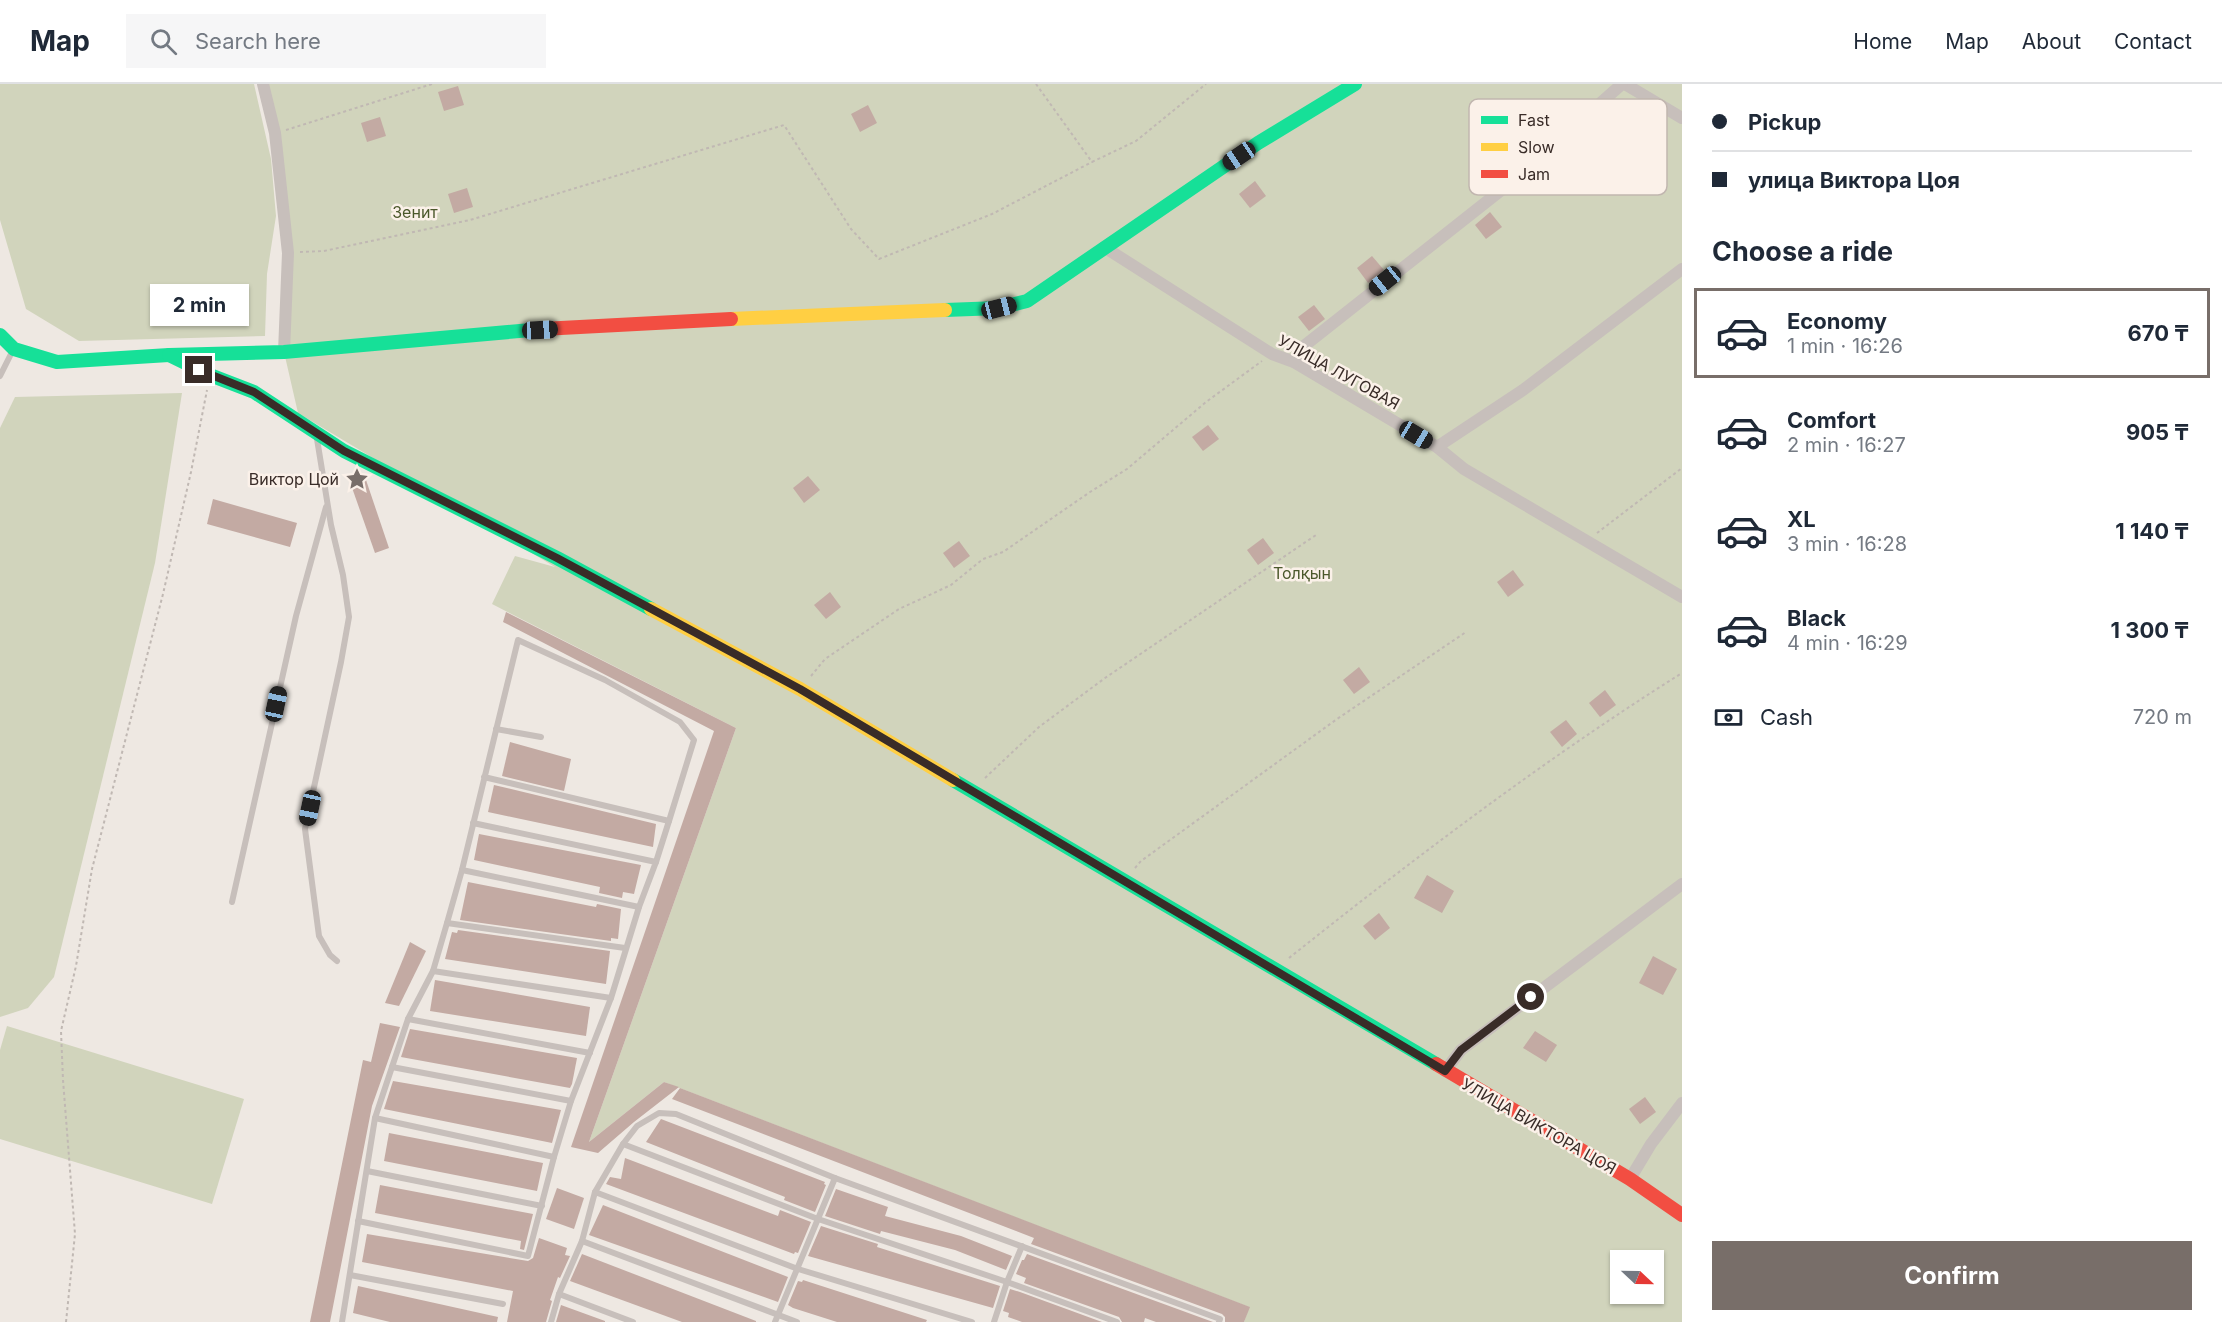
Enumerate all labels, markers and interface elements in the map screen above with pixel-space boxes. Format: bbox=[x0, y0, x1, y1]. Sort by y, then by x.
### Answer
search box bbox=[126, 14, 546, 68]
text: Map bbox=[30, 24, 90, 58]
icon: search bbox=[147, 25, 180, 58]
text: Search here bbox=[195, 28, 321, 54]
text: Home bbox=[1853, 29, 1912, 54]
text: Map bbox=[1945, 29, 1989, 54]
text: About bbox=[2022, 29, 2081, 54]
text: Contact bbox=[2114, 29, 2192, 54]
legend bbox=[1469, 99, 1667, 195]
text: Pickup bbox=[1748, 109, 1822, 135]
text: Fast bbox=[1518, 110, 1550, 130]
text: Slow bbox=[1518, 137, 1555, 157]
car bbox=[1219, 138, 1259, 174]
text: Jam bbox=[1518, 164, 1550, 184]
text: улица Виктора Цоя bbox=[1748, 167, 1960, 193]
park label: Зенит bbox=[392, 202, 438, 222]
text: Choose a ride bbox=[1712, 235, 1893, 268]
car bbox=[1365, 263, 1405, 299]
callout: 2 min bbox=[150, 283, 248, 325]
text: 2 min bbox=[173, 293, 226, 317]
car bbox=[979, 295, 1019, 321]
icon: car bbox=[1715, 306, 1769, 360]
text: Economy bbox=[1787, 308, 1887, 334]
car bbox=[522, 320, 558, 340]
text: 670 ₸ bbox=[2128, 320, 2189, 346]
street label: УЛИЦА ЛУГОВАЯ bbox=[1275, 330, 1403, 414]
text: 1 min · 16:26 bbox=[1787, 334, 1903, 358]
route end bbox=[185, 356, 212, 383]
icon: car bbox=[1715, 405, 1769, 459]
text: Comfort bbox=[1787, 407, 1876, 433]
car bbox=[1396, 418, 1436, 452]
text: 905 ₸ bbox=[2126, 419, 2189, 445]
text: 2 min · 16:27 bbox=[1787, 433, 1906, 457]
place icon: Виктор Цой bbox=[344, 466, 370, 492]
place label: Виктор Цой bbox=[249, 469, 339, 489]
icon: car bbox=[1715, 504, 1769, 558]
text: XL bbox=[1787, 506, 1816, 532]
text: 1 140 ₸ bbox=[2115, 518, 2189, 544]
text: 3 min · 16:28 bbox=[1787, 532, 1907, 556]
park label: Толқын bbox=[1273, 563, 1331, 583]
icon: car bbox=[1715, 603, 1769, 657]
text: Black bbox=[1787, 605, 1846, 631]
text: 1 300 ₸ bbox=[2111, 617, 2189, 643]
text: 4 min · 16:29 bbox=[1787, 631, 1908, 655]
car bbox=[263, 685, 289, 723]
icon: cash bbox=[1712, 701, 1745, 734]
text: Cash bbox=[1760, 704, 1813, 730]
text: 720 m bbox=[2133, 705, 2192, 729]
car bbox=[297, 789, 323, 827]
route start bbox=[1517, 983, 1544, 1010]
street label: УЛИЦА ВИКТОРА ЦОЯ bbox=[1458, 1074, 1620, 1178]
button: Confirm bbox=[1712, 1241, 2192, 1310]
north arrow bbox=[1610, 1250, 1664, 1304]
map controls bbox=[1610, 1250, 1664, 1304]

